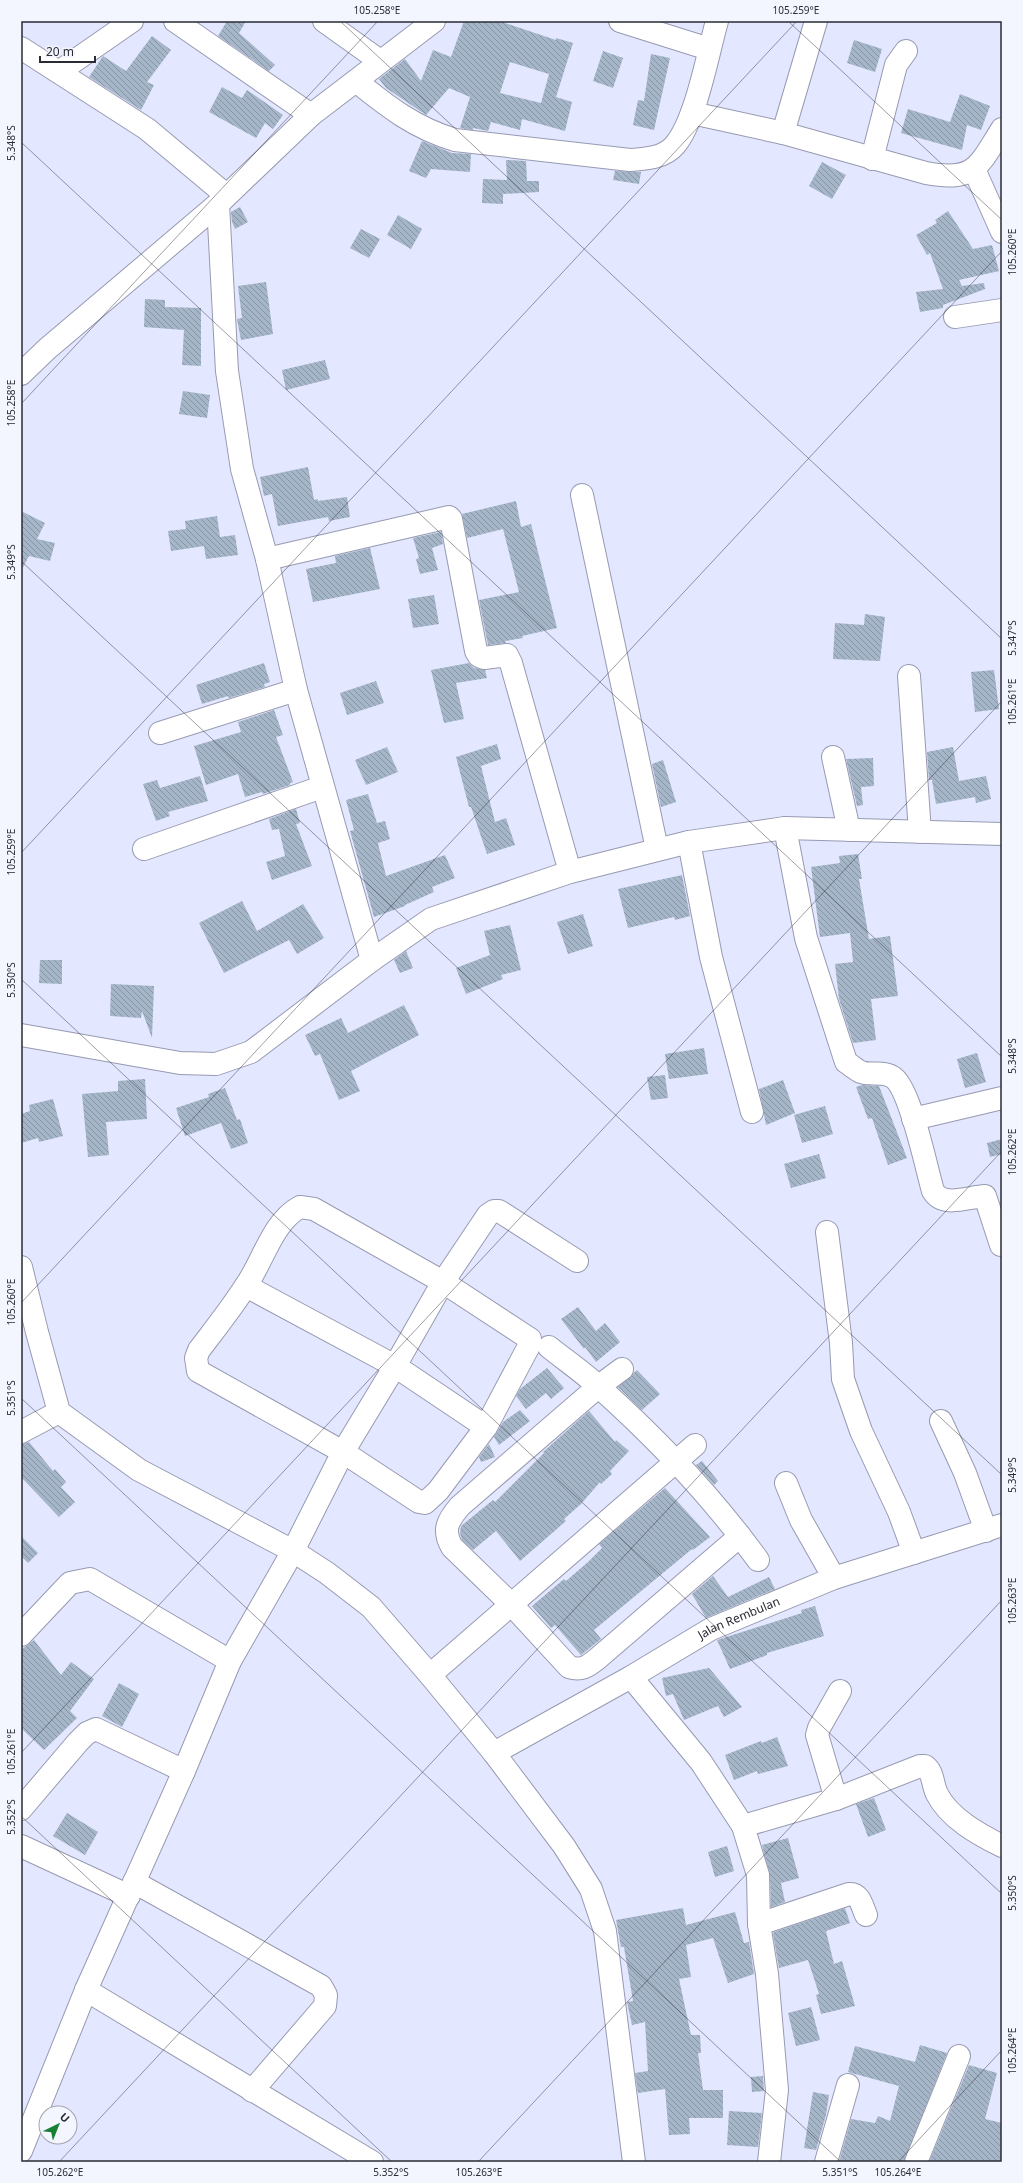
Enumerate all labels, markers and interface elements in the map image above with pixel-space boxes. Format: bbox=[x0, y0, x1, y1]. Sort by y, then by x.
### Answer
text: 105.258°E bbox=[354, 3, 400, 17]
text: 105.259°E bbox=[773, 3, 819, 17]
scale bar bbox=[40, 38, 95, 64]
text: 20 m bbox=[46, 43, 74, 60]
text: 5.348°S bbox=[4, 125, 18, 161]
text: 105.260°E bbox=[1005, 229, 1019, 275]
text: 105.258°E bbox=[4, 380, 18, 426]
text: 5.349°S bbox=[4, 544, 18, 580]
text: 5.347°S bbox=[1005, 620, 1019, 656]
text: 105.261°E bbox=[1005, 679, 1019, 725]
text: 105.259°E bbox=[4, 829, 18, 875]
text: 5.350°S bbox=[4, 962, 18, 998]
text: 5.348°S bbox=[1005, 1038, 1019, 1074]
text: 105.262°E bbox=[1005, 1129, 1019, 1175]
text: 105.260°E bbox=[4, 1279, 18, 1325]
text: 5.351°S bbox=[4, 1380, 18, 1416]
text: 5.349°S bbox=[1005, 1457, 1019, 1493]
text: 105.263°E bbox=[1005, 1578, 1019, 1624]
street label: Jalan Rembulan bbox=[694, 1592, 782, 1644]
text: 105.261°E bbox=[4, 1729, 18, 1775]
text: 5.352°S bbox=[4, 1799, 18, 1835]
text: 5.350°S bbox=[1005, 1875, 1019, 1911]
text: 105.264°E bbox=[1005, 2028, 1019, 2074]
north arrow bbox=[38, 2105, 78, 2145]
text: U bbox=[57, 2109, 73, 2126]
text: 105.262°E bbox=[37, 2165, 83, 2179]
text: 5.352°S bbox=[373, 2165, 409, 2179]
text: 105.263°E bbox=[456, 2165, 502, 2179]
text: 5.351°S bbox=[822, 2165, 858, 2179]
text: 105.264°E bbox=[875, 2165, 921, 2179]

